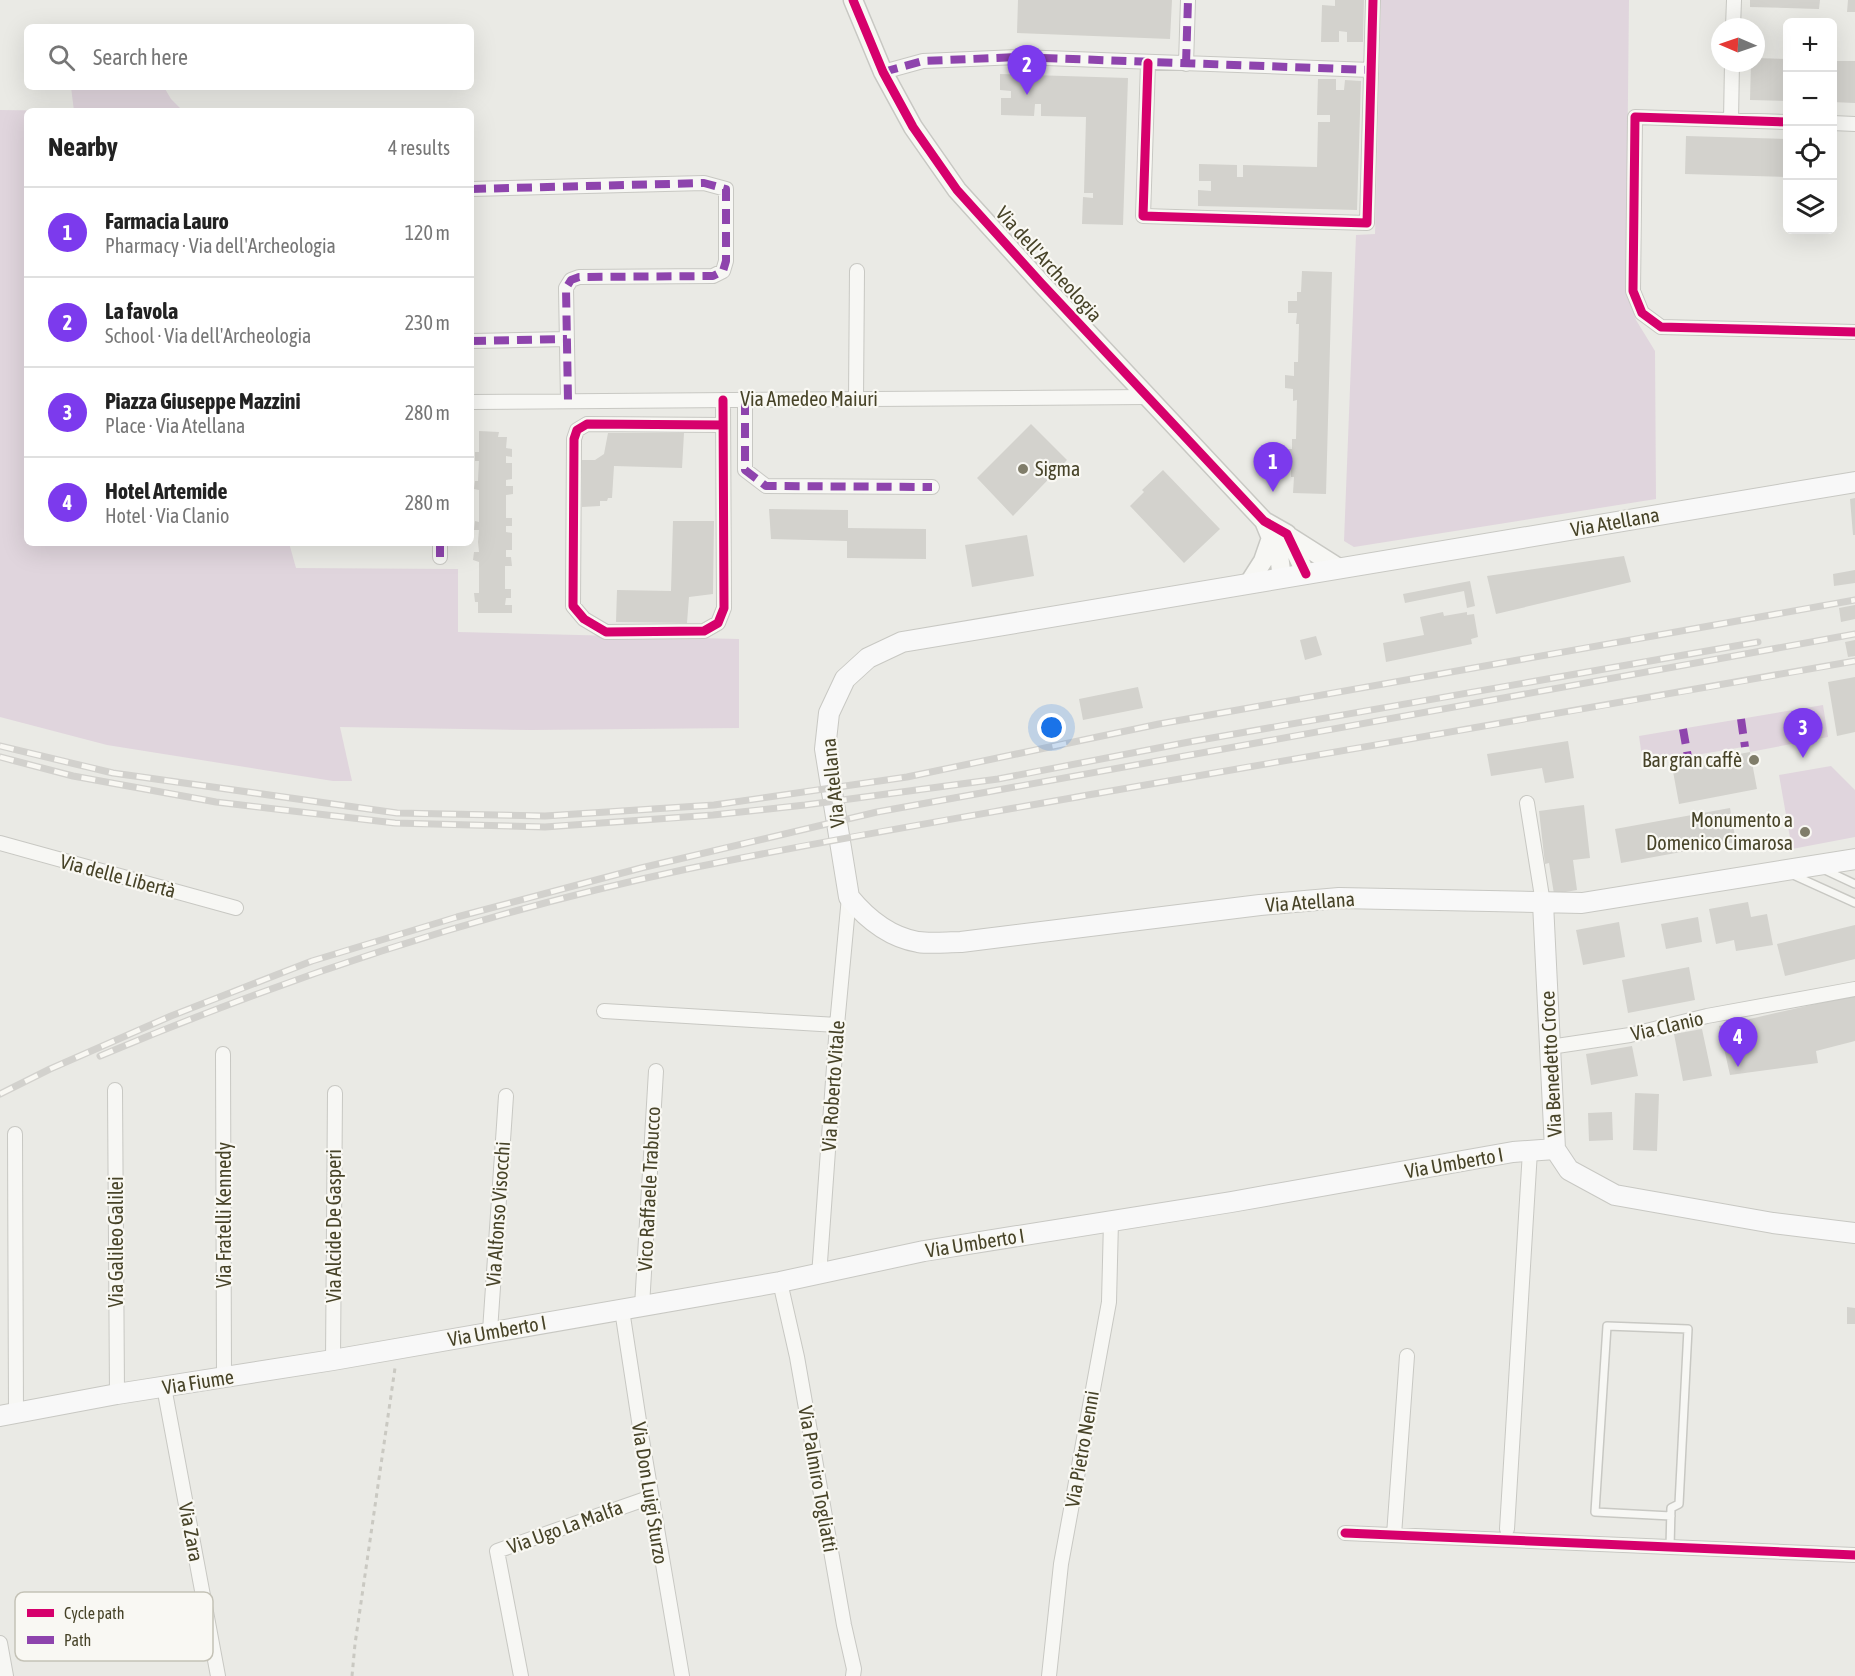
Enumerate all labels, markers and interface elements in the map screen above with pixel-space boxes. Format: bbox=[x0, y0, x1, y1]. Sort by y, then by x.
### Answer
north arrow bbox=[1711, 18, 1765, 72]
map controls bbox=[1783, 18, 1837, 234]
button: + bbox=[1783, 18, 1837, 72]
search box bbox=[24, 24, 474, 90]
icon: search bbox=[45, 41, 78, 74]
text: Search here bbox=[93, 44, 188, 70]
pin: 2 bbox=[1008, 46, 1046, 95]
button: − bbox=[1783, 72, 1837, 126]
button: locate bbox=[1783, 126, 1837, 180]
text: Nearby bbox=[48, 132, 118, 162]
text: 4 results bbox=[388, 136, 450, 159]
button: layers bbox=[1783, 180, 1837, 234]
street label: Via dell'Archeologia bbox=[992, 201, 1107, 326]
text: Farmacia Lauro bbox=[105, 208, 229, 234]
text: 1 bbox=[63, 221, 72, 244]
text: 120 m bbox=[405, 221, 450, 244]
text: Pharmacy · Via dell'Archeologia bbox=[105, 234, 336, 257]
text: La favola bbox=[105, 298, 178, 324]
text: 2 bbox=[63, 311, 72, 334]
text: 230 m bbox=[405, 311, 450, 334]
text: School · Via dell'Archeologia bbox=[105, 324, 311, 347]
street label: Via Amedeo Maiuri bbox=[740, 387, 878, 410]
text: Piazza Giuseppe Mazzini bbox=[105, 388, 301, 414]
text: 3 bbox=[63, 401, 72, 424]
text: 280 m bbox=[405, 401, 450, 424]
text: Place · Via Atellana bbox=[105, 414, 245, 437]
pin: 1 bbox=[1254, 442, 1292, 492]
place label: Sigma bbox=[1035, 457, 1080, 480]
marker: Sigma bbox=[1016, 462, 1030, 476]
text: Hotel Artemide bbox=[105, 478, 228, 504]
text: 4 bbox=[63, 491, 72, 514]
text: 280 m bbox=[405, 491, 450, 514]
street label: Via Atellana bbox=[1569, 502, 1661, 541]
text: Hotel · Via Clanio bbox=[105, 504, 229, 527]
pin: 3 bbox=[1784, 708, 1822, 758]
your location bbox=[1037, 713, 1066, 742]
street label: Via Atellana bbox=[816, 737, 849, 829]
place label: Bar gran caffè bbox=[1642, 748, 1742, 771]
marker: Bar gran caffè bbox=[1747, 753, 1761, 767]
place label: Monumento a Domenico Cimarosa bbox=[1646, 808, 1793, 854]
marker: Monumento a Domenico Cimarosa bbox=[1798, 825, 1812, 839]
street label: Via delle Libertà bbox=[58, 849, 179, 902]
street label: Via Atellana bbox=[1264, 887, 1356, 916]
street label: Via Benedetto Croce bbox=[1535, 990, 1566, 1138]
street label: Via Clanio bbox=[1628, 1006, 1705, 1045]
pin: 4 bbox=[1718, 1018, 1758, 1067]
street label: Via Roberto Vitale bbox=[816, 1020, 849, 1152]
street label: Vico Raffaele Trabucco bbox=[633, 1106, 664, 1272]
street label: Via Alfonso Visocchi bbox=[481, 1141, 514, 1287]
street label: Via Fratelli Kennedy bbox=[212, 1142, 235, 1288]
street label: Via Umberto I bbox=[1403, 1143, 1505, 1182]
street label: Via Alcide De Gasperi bbox=[322, 1149, 345, 1303]
street label: Via Galileo Galilei bbox=[104, 1176, 127, 1308]
street label: Via Umberto I bbox=[924, 1223, 1026, 1262]
street label: Via Umberto I bbox=[446, 1311, 548, 1350]
street label: Via Fiume bbox=[160, 1364, 235, 1399]
street label: Via Pietro Nenni bbox=[1060, 1389, 1103, 1509]
street label: Via Palmiro Togliatti bbox=[794, 1404, 843, 1554]
street label: Via Don Luigi Sturzo bbox=[628, 1420, 673, 1566]
street label: Via Ugo La Malfa bbox=[504, 1495, 626, 1558]
street label: Via Zara bbox=[175, 1500, 208, 1563]
legend bbox=[15, 1592, 213, 1661]
text: Cycle path bbox=[64, 1604, 124, 1623]
text: Path bbox=[64, 1631, 91, 1649]

